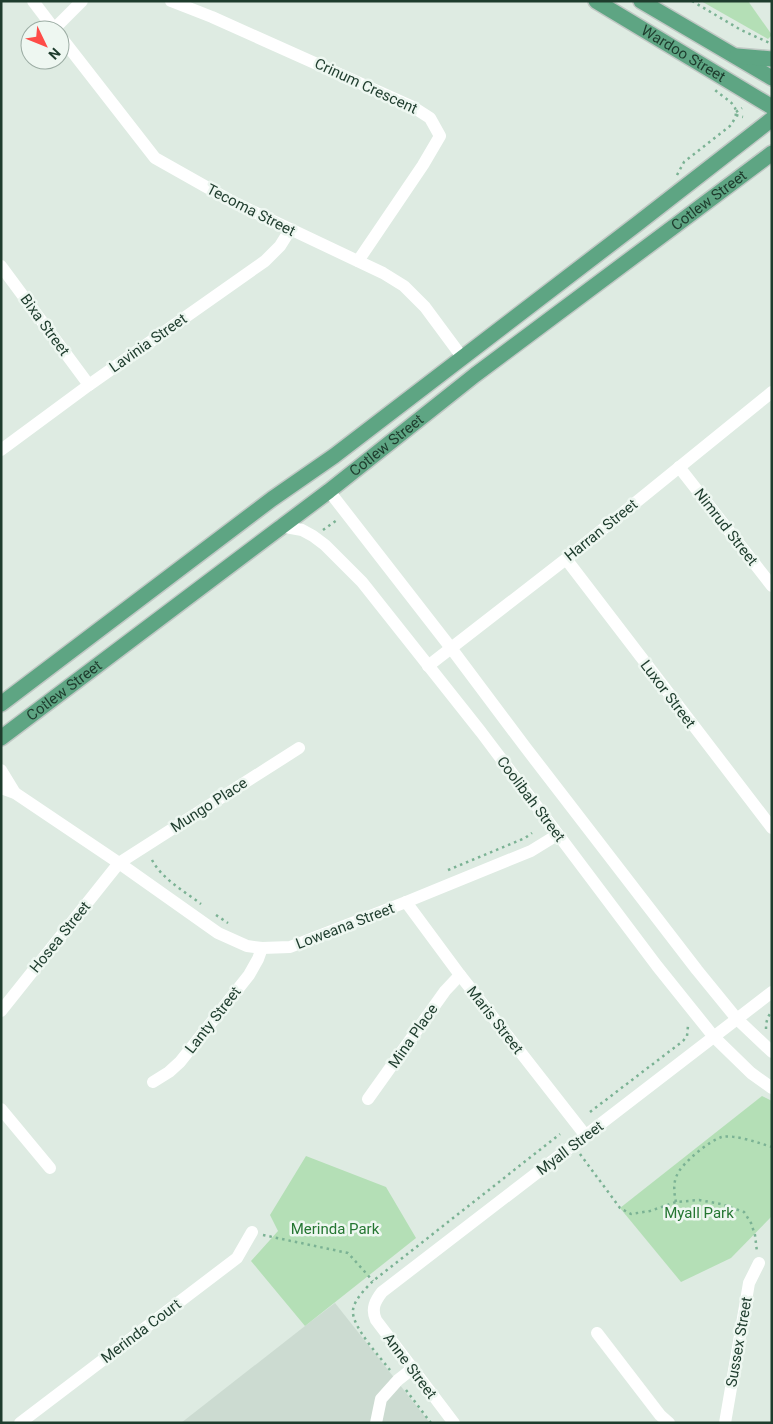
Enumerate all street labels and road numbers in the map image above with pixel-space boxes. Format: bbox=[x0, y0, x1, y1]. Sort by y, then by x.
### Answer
street label: Wardoo Street bbox=[638, 21, 729, 86]
street label: Crinum Crescent bbox=[312, 54, 420, 118]
street label: Cotlew Street bbox=[668, 166, 750, 234]
street label: Tecoma Street bbox=[204, 180, 298, 240]
street label: Bixa Street bbox=[17, 291, 73, 359]
street label: Lavinia Street bbox=[106, 310, 190, 376]
street label: Cotlew Street bbox=[346, 410, 427, 480]
street label: Nimrud Street bbox=[690, 485, 762, 569]
street label: Harran Street bbox=[561, 495, 641, 565]
street label: Cotlew Street bbox=[23, 656, 105, 725]
street label: Luxor Street bbox=[637, 657, 699, 732]
street label: Coolibah Street bbox=[493, 753, 569, 845]
street label: Mungo Place bbox=[167, 774, 251, 836]
street label: Hosea Street bbox=[26, 898, 94, 976]
street label: Loweana Street bbox=[293, 899, 397, 953]
street label: Lanty Street bbox=[181, 983, 245, 1057]
street label: Maris Street bbox=[463, 983, 527, 1058]
street label: Mina Place bbox=[384, 1000, 442, 1071]
street label: Myall Street bbox=[533, 1117, 607, 1179]
street label: Merinda Court bbox=[98, 1295, 185, 1367]
street label: Sussex Street bbox=[722, 1295, 756, 1389]
street label: Anne Street bbox=[379, 1330, 441, 1402]

